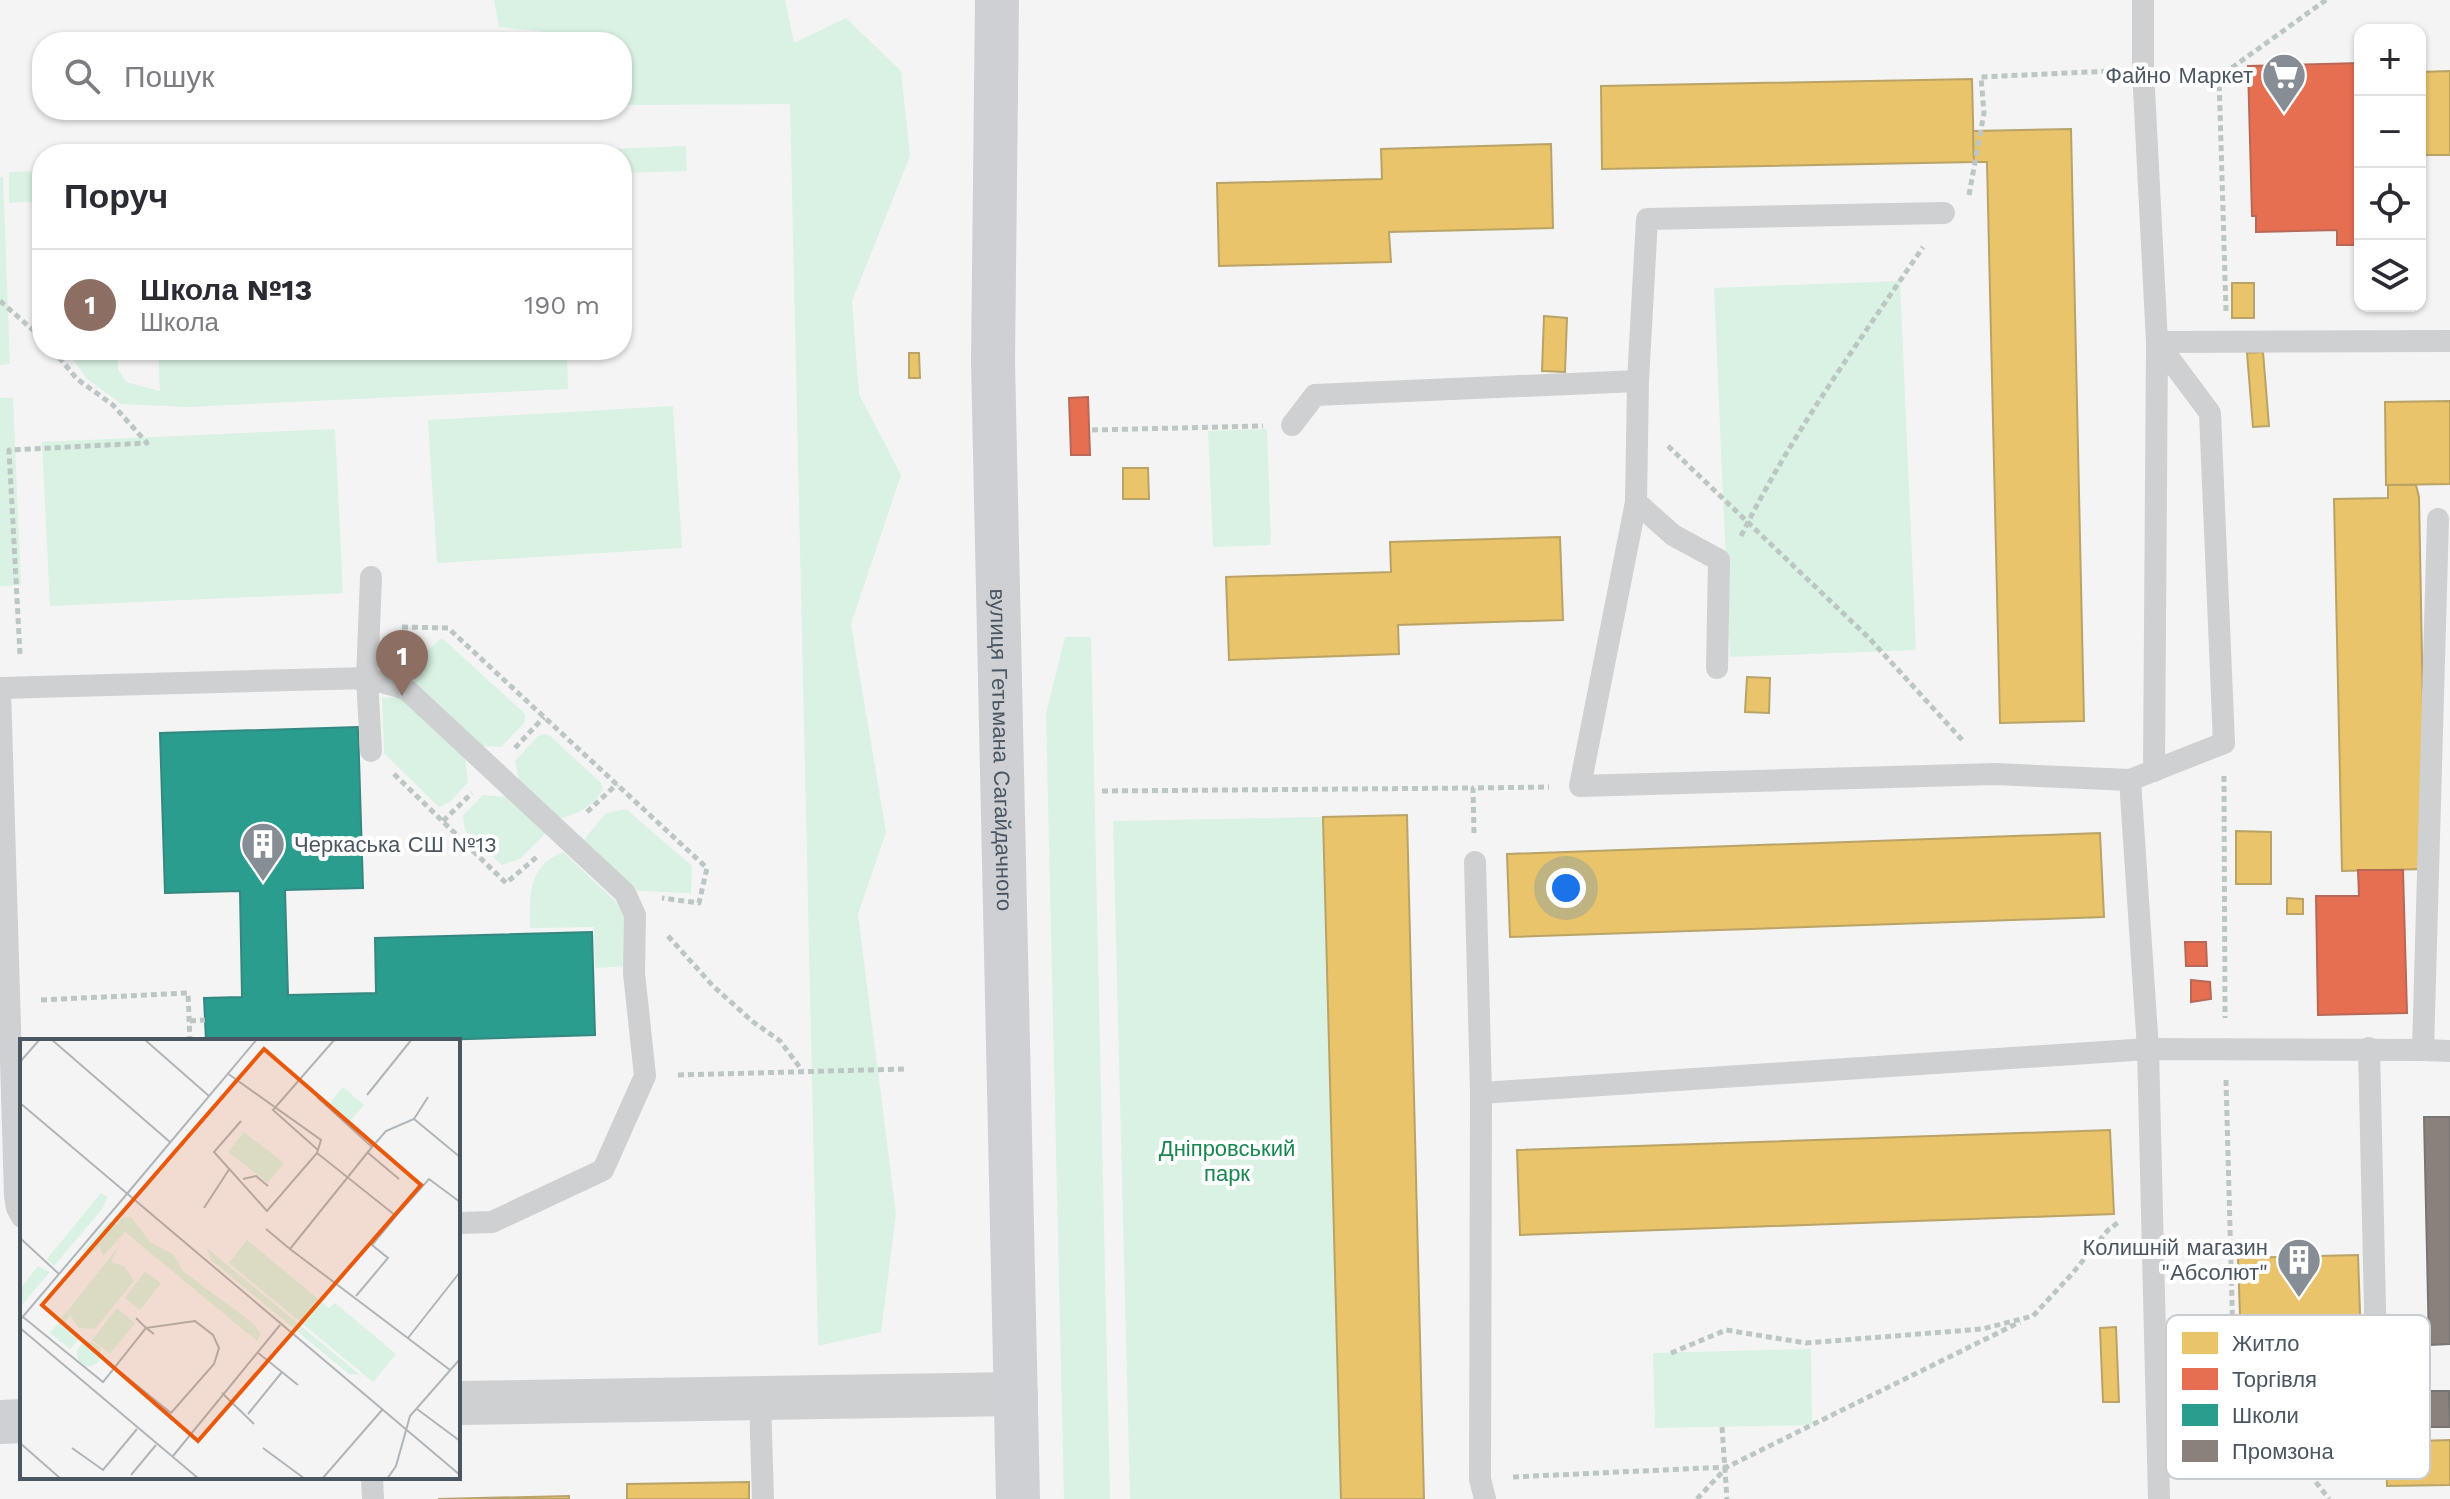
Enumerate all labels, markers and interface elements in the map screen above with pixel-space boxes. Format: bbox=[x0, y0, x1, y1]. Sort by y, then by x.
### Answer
map controls bbox=[2354, 24, 2426, 312]
button: + bbox=[2354, 24, 2426, 96]
search box bbox=[32, 32, 632, 120]
supermarket icon: Файно Маркет bbox=[2260, 51, 2308, 114]
icon: search bbox=[60, 54, 104, 98]
text: Пошук bbox=[124, 59, 214, 94]
place label: Файно Маркет bbox=[2105, 63, 2253, 88]
button: − bbox=[2354, 96, 2426, 168]
button: locate bbox=[2354, 168, 2426, 240]
text: Поруч bbox=[64, 176, 168, 216]
button: layers bbox=[2354, 240, 2426, 312]
text: Школа №13 bbox=[140, 272, 312, 307]
text: 1 bbox=[84, 290, 96, 320]
text: 190 m bbox=[524, 290, 600, 320]
text: Школа bbox=[140, 307, 219, 337]
street label: вулиця Гетьмана Сагайдачного bbox=[985, 588, 1018, 911]
pin: 1 bbox=[376, 630, 428, 696]
building icon: Черкаська СШ №13 bbox=[239, 820, 287, 883]
place label: Черкаська СШ №13 bbox=[294, 832, 497, 857]
your location bbox=[1546, 868, 1586, 908]
inset map bbox=[20, 1039, 460, 1479]
park label: Дніпровський парк bbox=[1159, 1136, 1295, 1186]
place label: Колишній магазин "Абсолют" bbox=[2082, 1235, 2268, 1285]
building icon: Колишній магазин "Абсолют" bbox=[2275, 1236, 2323, 1299]
legend bbox=[2166, 1315, 2430, 1479]
text: Житло bbox=[2232, 1331, 2300, 1356]
text: Торгівля bbox=[2232, 1367, 2317, 1392]
text: Школи bbox=[2232, 1403, 2299, 1428]
text: Промзона bbox=[2232, 1439, 2334, 1464]

